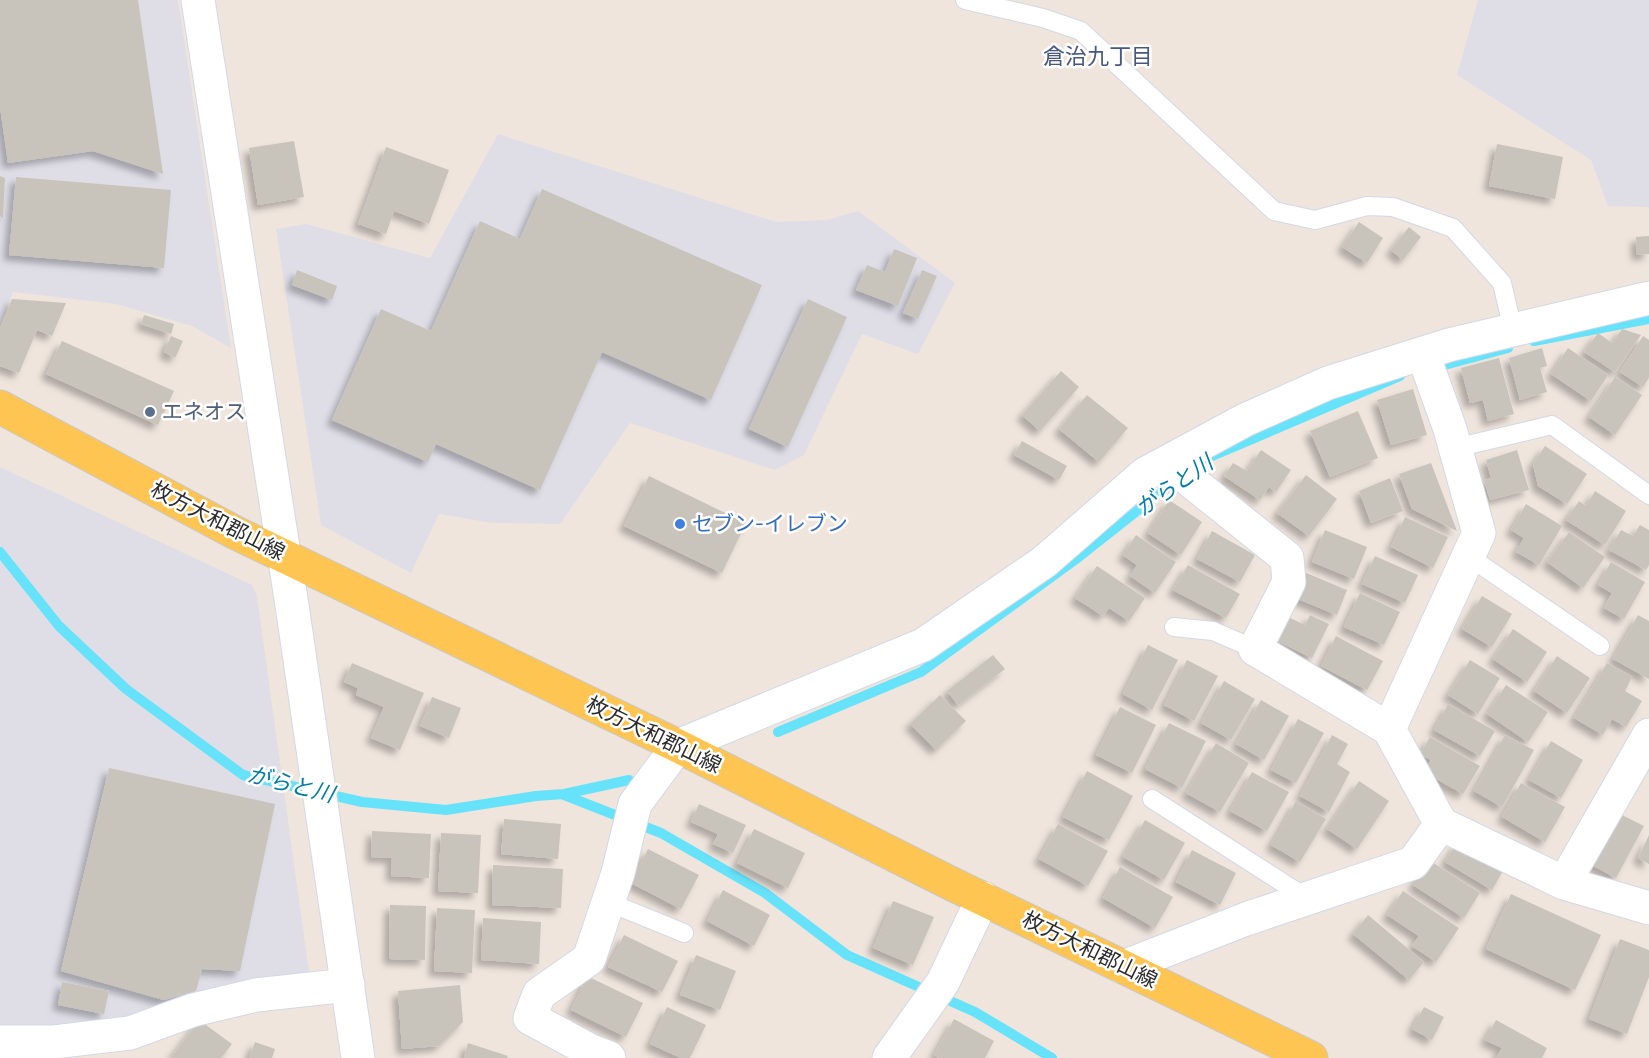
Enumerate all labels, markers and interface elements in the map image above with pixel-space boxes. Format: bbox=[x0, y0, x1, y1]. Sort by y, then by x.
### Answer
district label: 倉治九丁目 bbox=[1043, 42, 1153, 69]
place label: エネオス bbox=[162, 398, 246, 423]
marker: エネオス bbox=[143, 405, 157, 419]
water label: がらと川 bbox=[1130, 447, 1219, 521]
street label: 枚方大和郡山線 bbox=[148, 475, 290, 564]
place label: セブン-イレブン bbox=[692, 510, 848, 535]
marker: セブン-イレブン bbox=[673, 517, 687, 531]
street label: 枚方大和郡山線 bbox=[583, 690, 726, 777]
water label: がらと川 bbox=[245, 760, 339, 808]
street label: 枚方大和郡山線 bbox=[1019, 905, 1162, 992]

